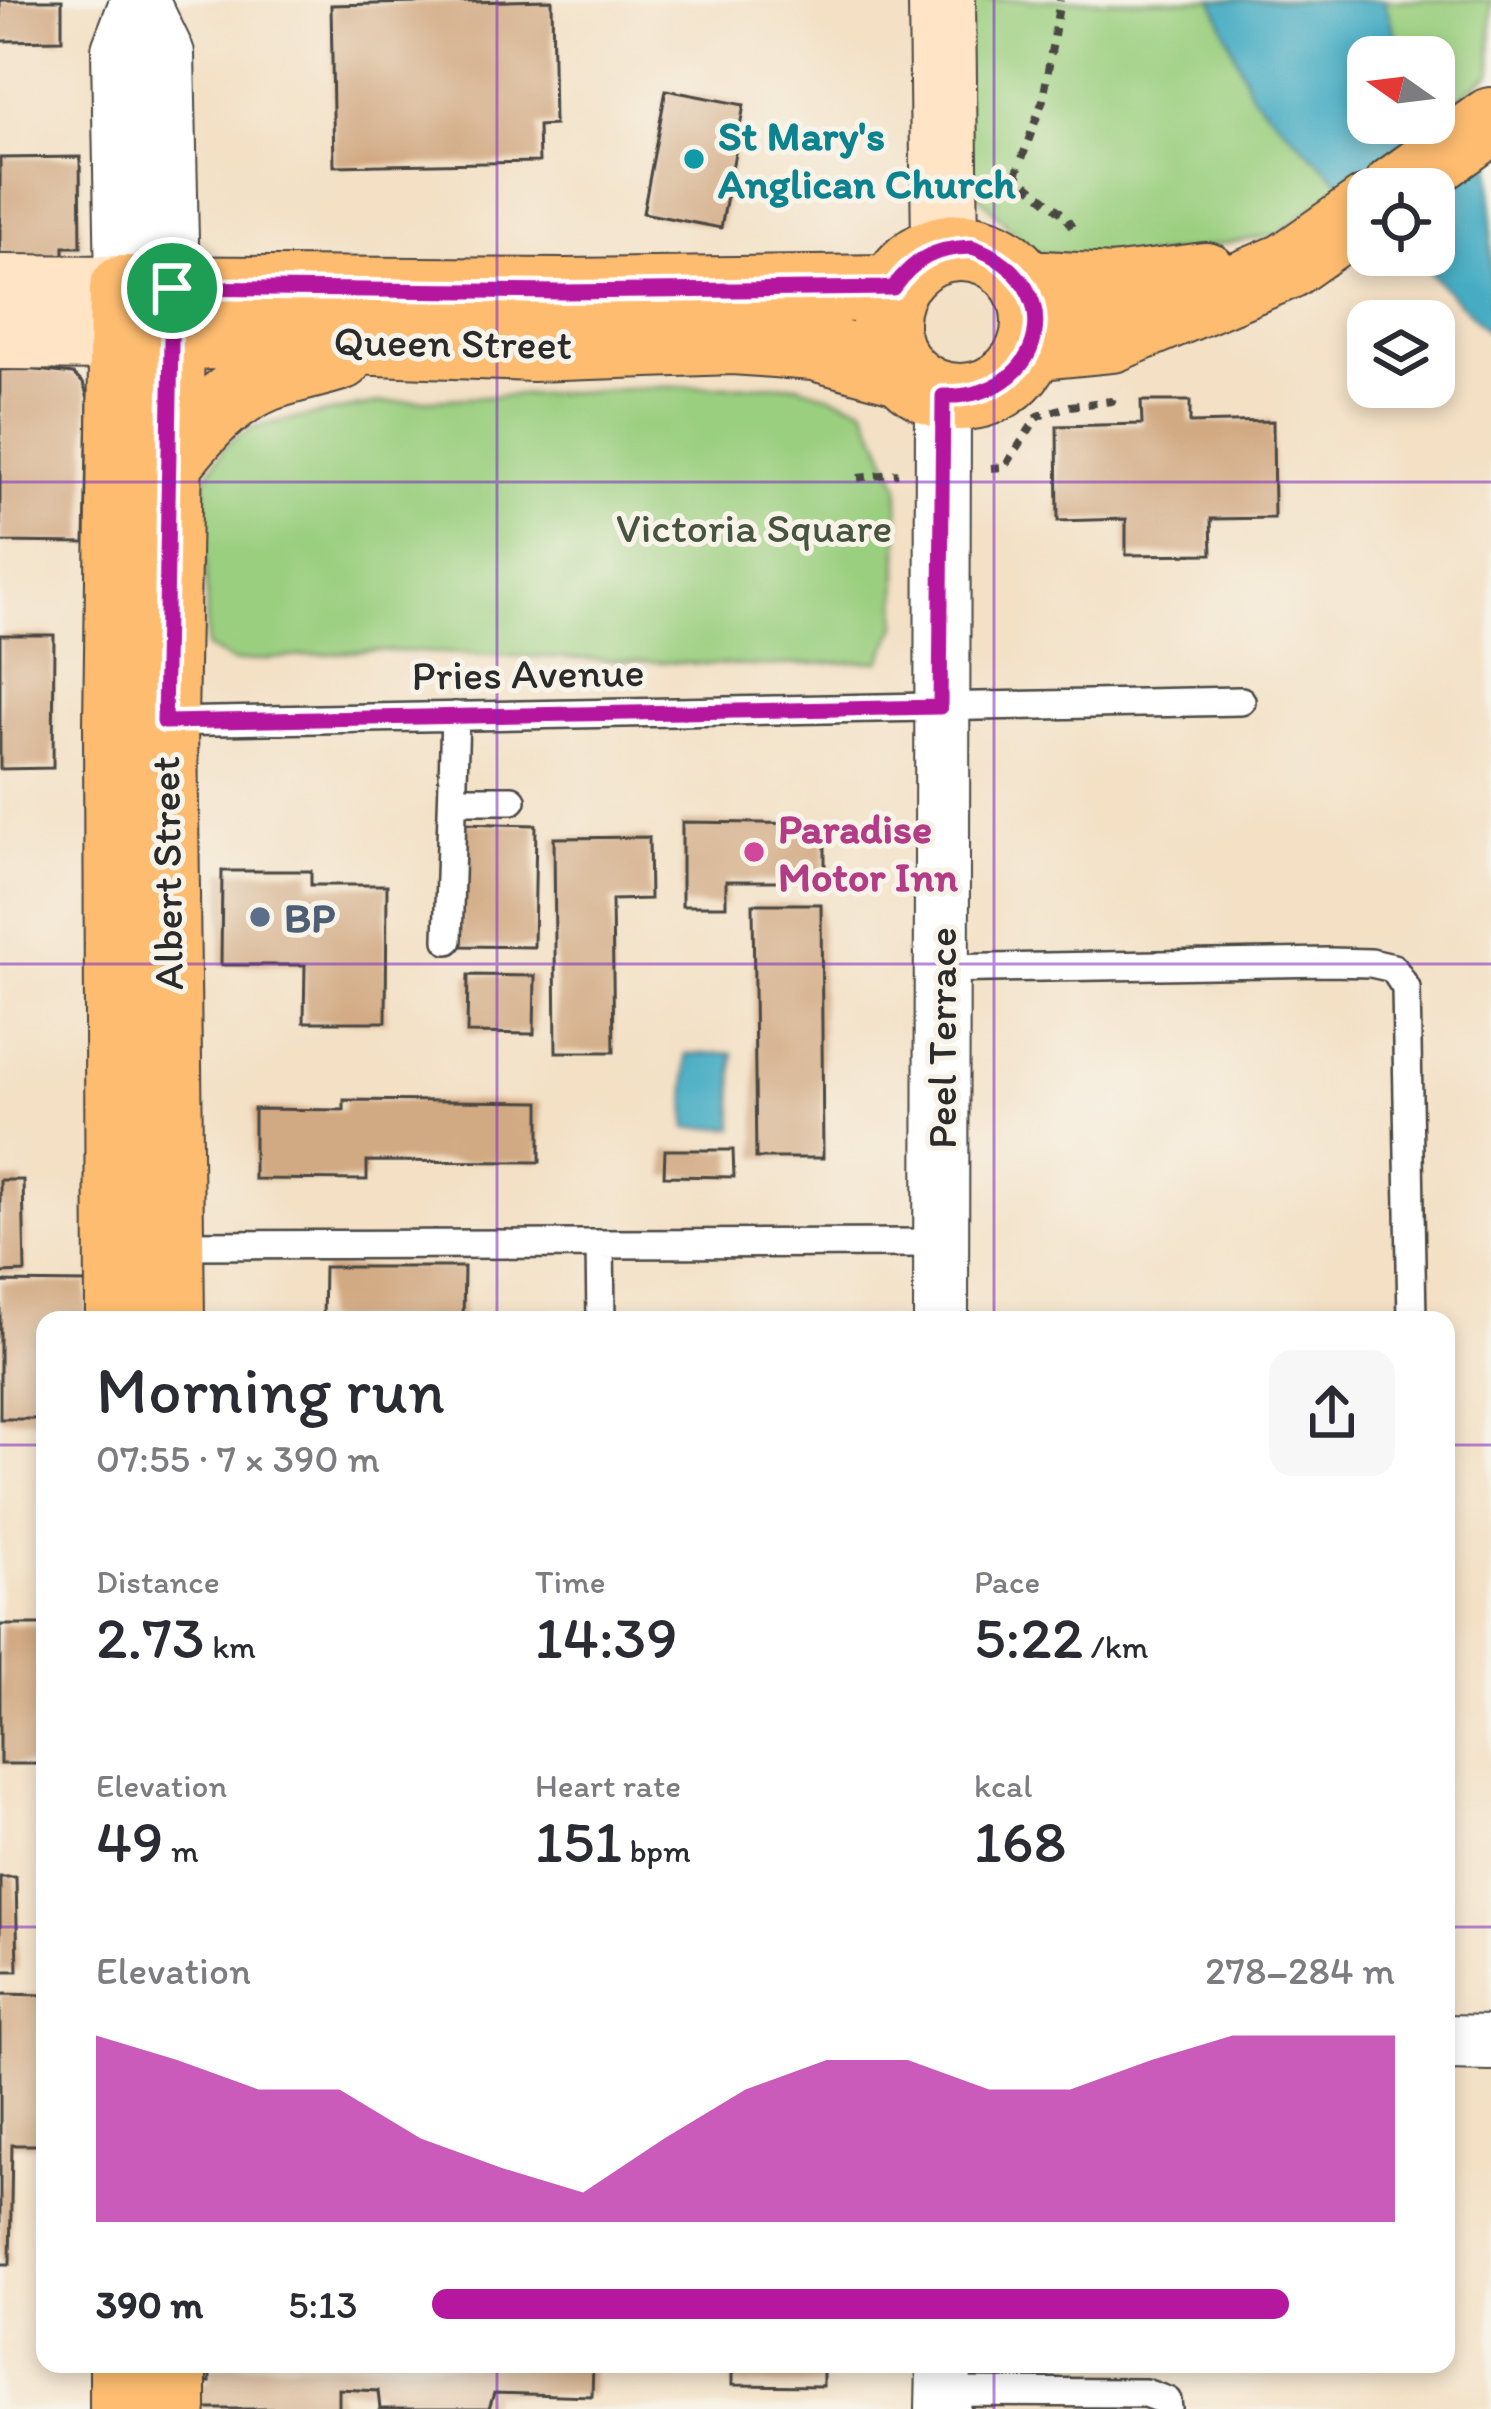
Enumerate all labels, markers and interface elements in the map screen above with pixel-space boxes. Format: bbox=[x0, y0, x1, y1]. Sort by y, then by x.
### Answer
north arrow bbox=[1347, 36, 1455, 144]
map controls bbox=[1347, 36, 1455, 408]
place label: St Mary's Anglican Church bbox=[718, 110, 1016, 209]
marker: St Mary's Anglican Church bbox=[681, 146, 707, 172]
button: locate bbox=[1347, 168, 1455, 276]
pin bbox=[121, 237, 223, 339]
icon: arrive bbox=[139, 255, 205, 321]
button: layers bbox=[1347, 300, 1455, 408]
street label: Queen Street bbox=[333, 315, 573, 370]
park label: Victoria Square bbox=[616, 502, 892, 553]
street label: Pries Avenue bbox=[411, 646, 645, 701]
street label: Albert Street bbox=[139, 755, 194, 991]
place label: Paradise Motor Inn bbox=[778, 803, 958, 902]
marker: Paradise Motor Inn bbox=[741, 839, 767, 865]
place label: BP bbox=[284, 892, 335, 943]
marker: BP bbox=[247, 904, 273, 930]
street label: Peel Terrace bbox=[916, 927, 967, 1149]
text: Morning run bbox=[96, 1350, 445, 1430]
button: share bbox=[1269, 1350, 1395, 1476]
text: 07:55 · 7 × 390 m bbox=[96, 1435, 380, 1482]
text: Distance bbox=[96, 1562, 220, 1601]
text: Time bbox=[535, 1562, 605, 1601]
text: Pace bbox=[974, 1562, 1040, 1601]
text: 2.73 bbox=[96, 1601, 205, 1673]
text: 14:39 bbox=[535, 1601, 678, 1673]
text: 5:22 bbox=[974, 1601, 1083, 1673]
text: km bbox=[205, 1627, 256, 1666]
text: /km bbox=[1083, 1627, 1148, 1666]
text: Elevation bbox=[96, 1766, 227, 1805]
text: Heart rate bbox=[535, 1766, 681, 1805]
text: kcal bbox=[974, 1766, 1033, 1805]
text: 49 bbox=[96, 1805, 163, 1877]
text: 151 bbox=[535, 1805, 622, 1877]
text: 168 bbox=[974, 1805, 1066, 1877]
text: m bbox=[163, 1831, 199, 1870]
text: bpm bbox=[622, 1831, 691, 1870]
text: Elevation bbox=[96, 1947, 251, 1994]
text: 278–284 m bbox=[1205, 1947, 1395, 1994]
text: 390 m bbox=[96, 2281, 203, 2328]
text: 5:13 bbox=[288, 2281, 357, 2328]

